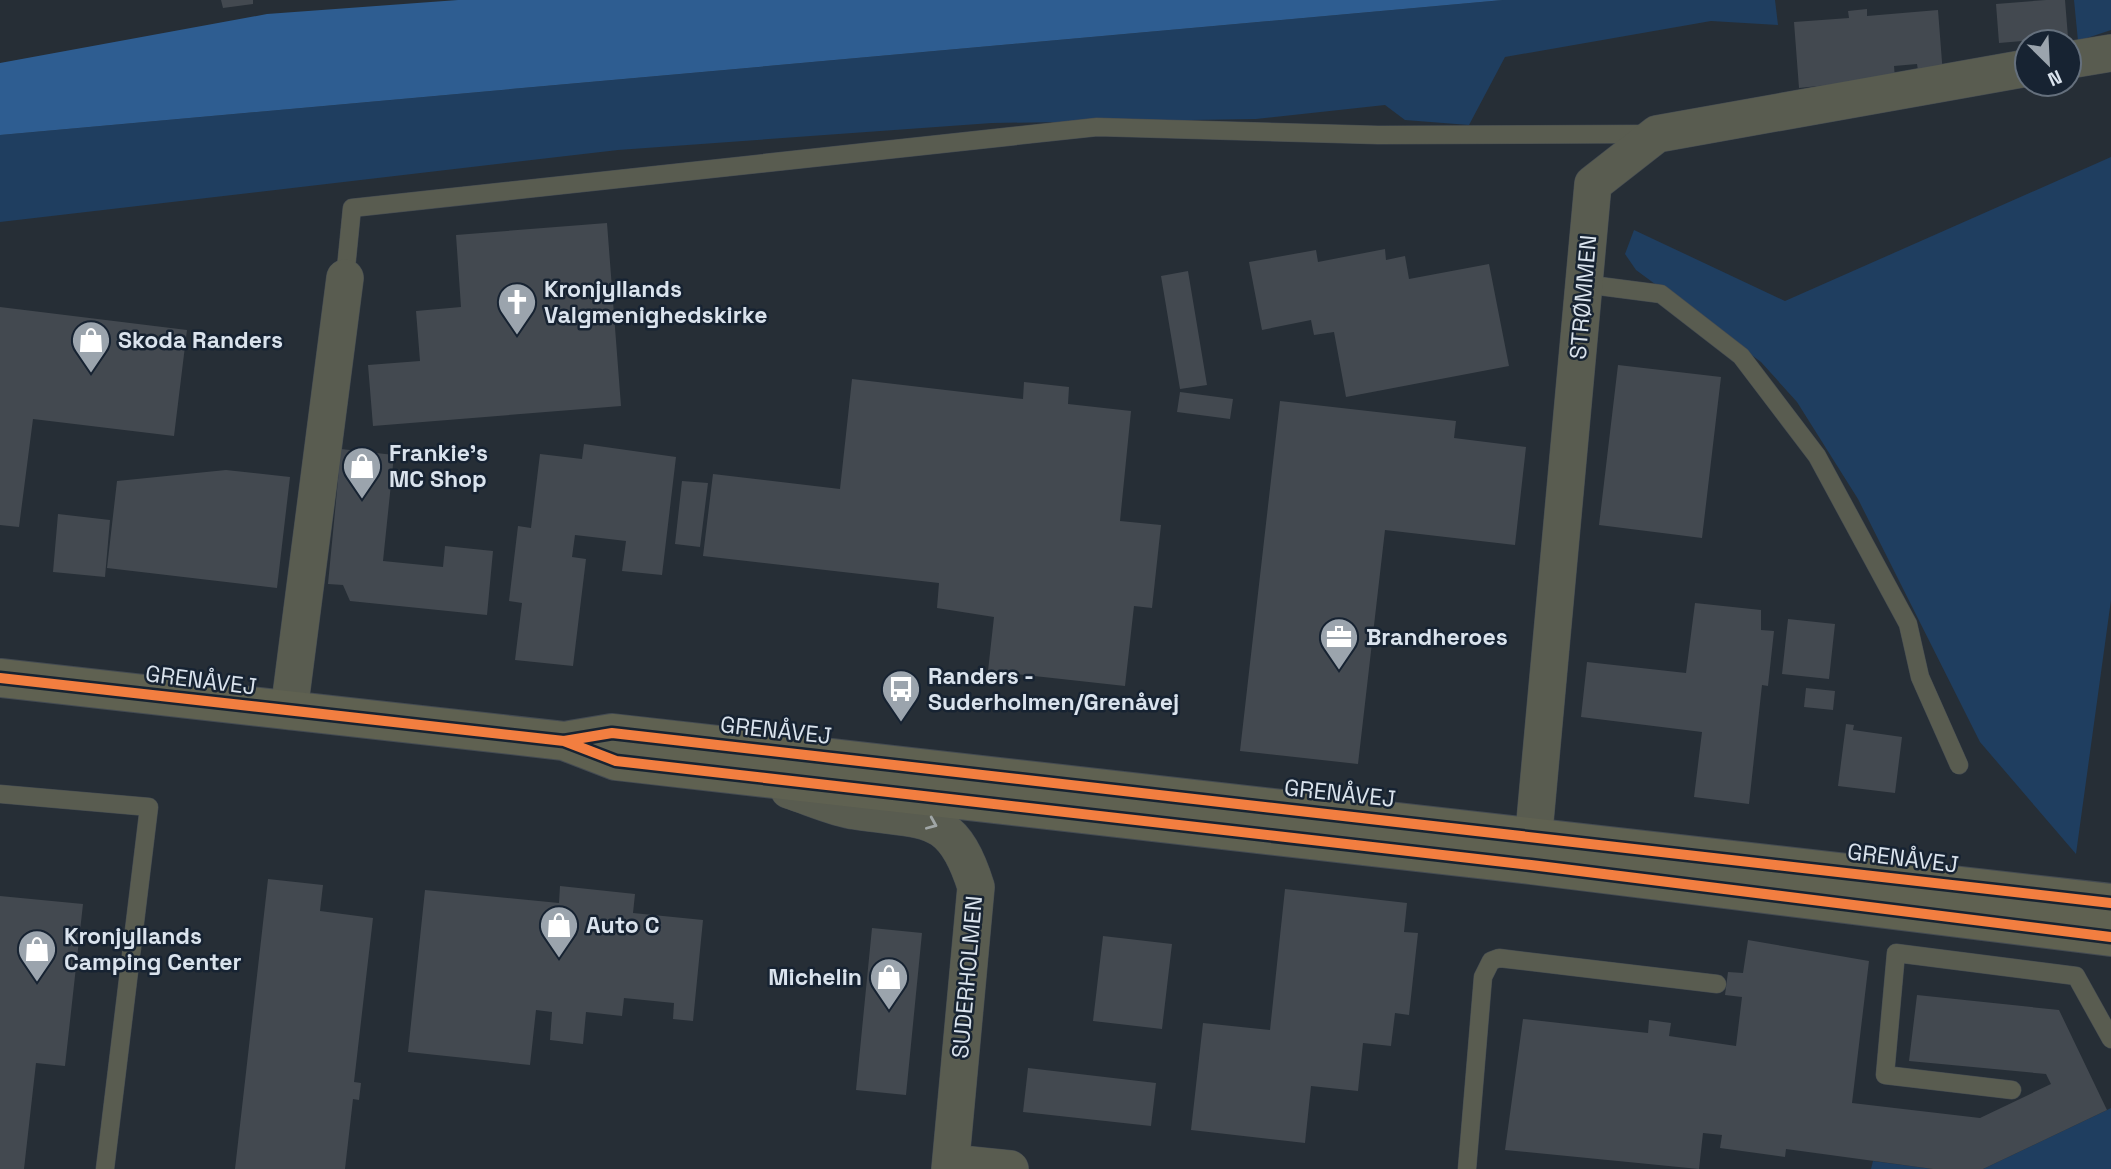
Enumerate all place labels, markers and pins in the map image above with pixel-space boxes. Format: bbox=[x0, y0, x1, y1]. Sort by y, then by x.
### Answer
place label: Kronjyllands Valgmenighedskirke bbox=[544, 274, 767, 330]
church icon: Kronjyllands Valgmenighedskirke bbox=[496, 281, 538, 336]
shop icon: Skoda Randers bbox=[70, 319, 112, 374]
place label: Skoda Randers bbox=[118, 325, 283, 355]
place label: Frankie's MC Shop bbox=[389, 438, 488, 494]
shop icon: Frankie's MC Shop bbox=[341, 445, 383, 500]
office icon: Brandheroes bbox=[1318, 616, 1360, 671]
place label: Brandheroes bbox=[1366, 622, 1508, 652]
place label: Randers - Suderholmen/Grenåvej bbox=[928, 661, 1179, 717]
bus stop icon: Randers - Suderholmen/Grenåvej bbox=[880, 668, 922, 723]
shop icon: Auto C bbox=[538, 904, 580, 959]
place label: Auto C bbox=[586, 910, 660, 940]
place label: Kronjyllands Camping Center bbox=[64, 921, 242, 977]
shop icon: Kronjyllands Camping Center bbox=[16, 928, 58, 983]
shop icon: Michelin bbox=[868, 956, 910, 1011]
place label: Michelin bbox=[768, 962, 862, 992]

